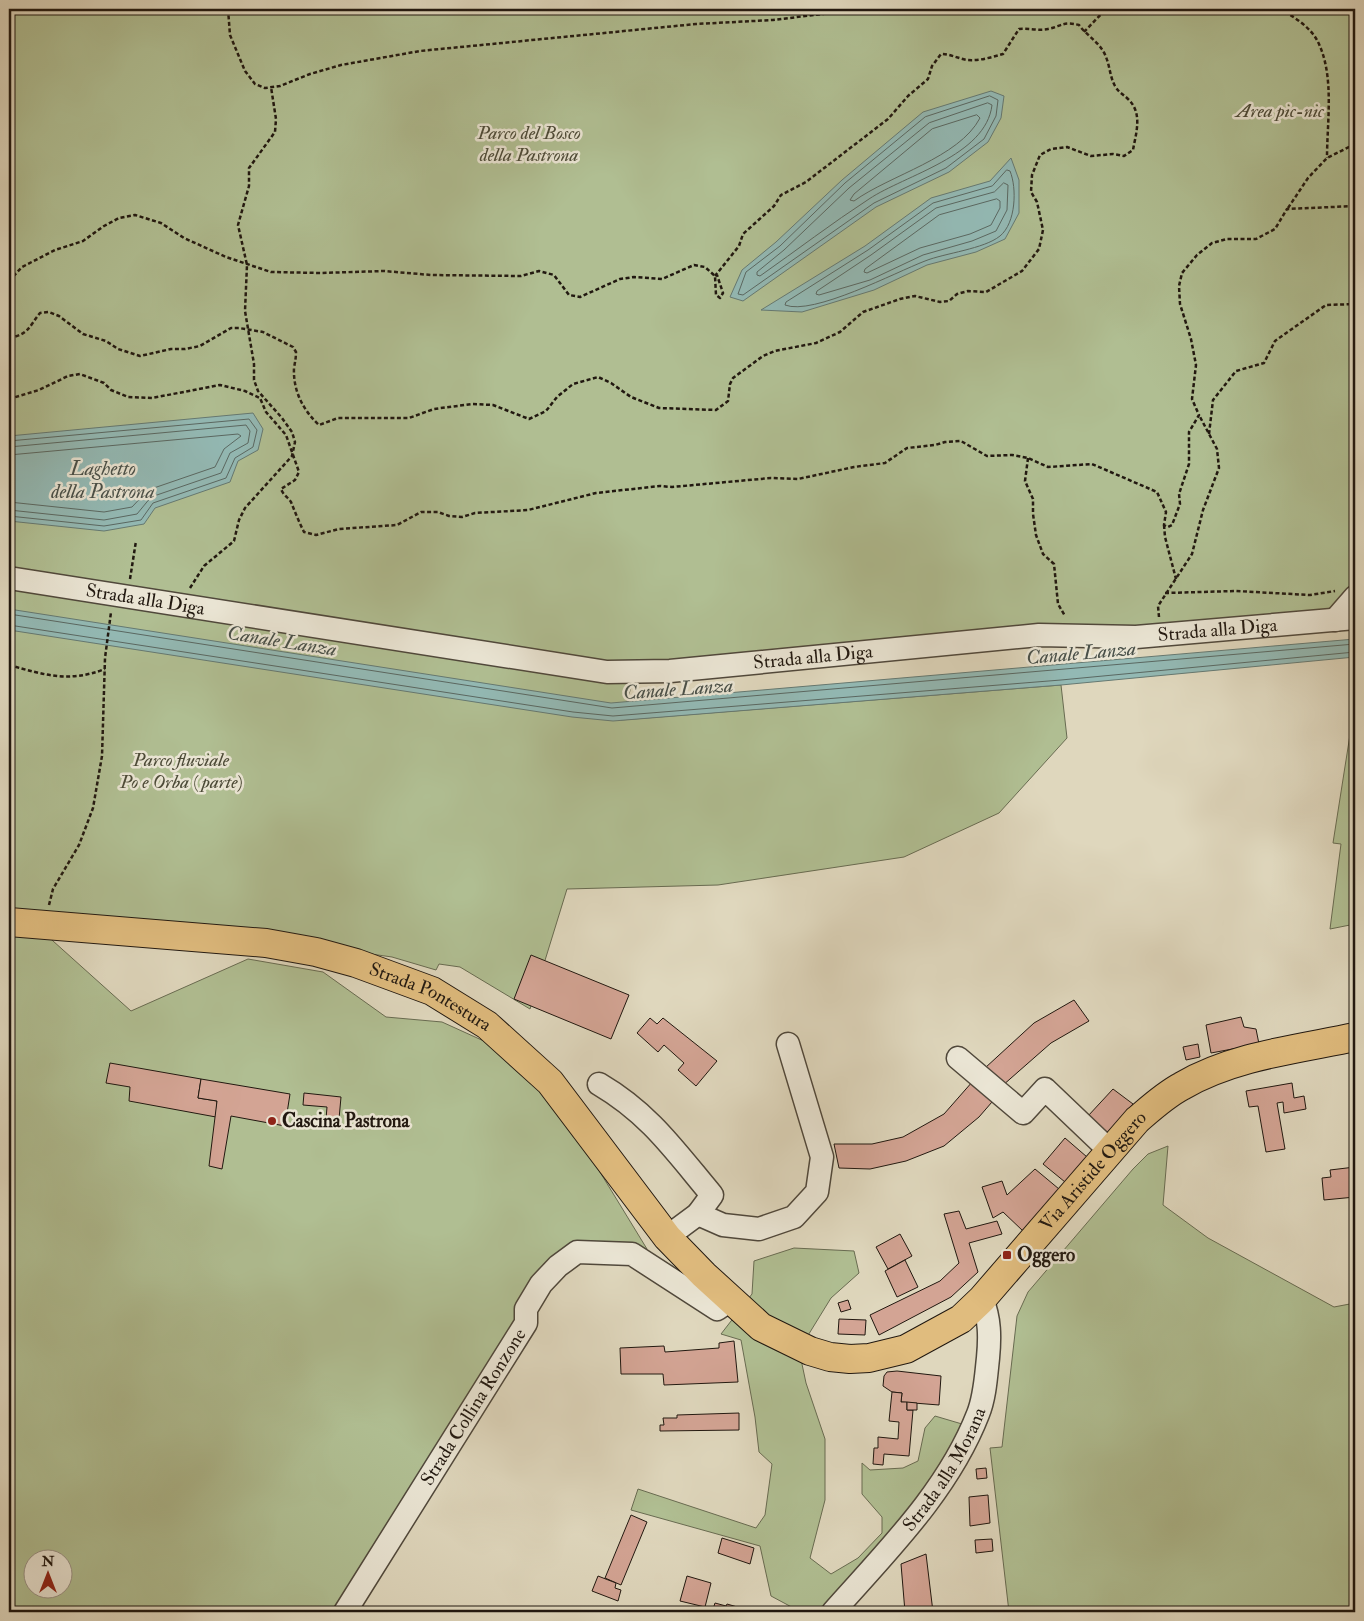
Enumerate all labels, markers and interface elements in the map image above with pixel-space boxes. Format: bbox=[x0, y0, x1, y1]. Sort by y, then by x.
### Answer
park label: Area pic-nic bbox=[1234, 99, 1325, 123]
park label: Parco del Bosco della Pastrona bbox=[476, 121, 581, 167]
water label: Laghetto della Pastrona bbox=[50, 456, 155, 504]
street label: Strada alla Diga bbox=[84, 578, 207, 621]
street label: Strada alla Diga bbox=[1157, 613, 1279, 647]
water label: Canale Lanza bbox=[226, 620, 338, 662]
water label: Canale Lanza bbox=[1025, 636, 1137, 670]
street label: Strada alla Diga bbox=[752, 639, 874, 675]
water label: Canale Lanza bbox=[622, 673, 734, 705]
park label: Parco fluviale Po e Orba (parte) bbox=[119, 748, 243, 794]
street label: Strada Pontestura bbox=[366, 957, 496, 1037]
street label: Via Aristide Oggero bbox=[1034, 1105, 1151, 1236]
place label: Cascina Pastrona bbox=[282, 1109, 411, 1133]
marker: Cascina Pastrona bbox=[266, 1115, 278, 1127]
place label: Oggero bbox=[1017, 1243, 1075, 1268]
marker: Oggero bbox=[1001, 1249, 1013, 1261]
street label: Strada Collina Ronzone bbox=[415, 1324, 532, 1490]
street label: Strada alla Morana bbox=[897, 1404, 991, 1536]
north arrow bbox=[22, 1548, 72, 1598]
text: N bbox=[41, 1553, 55, 1570]

